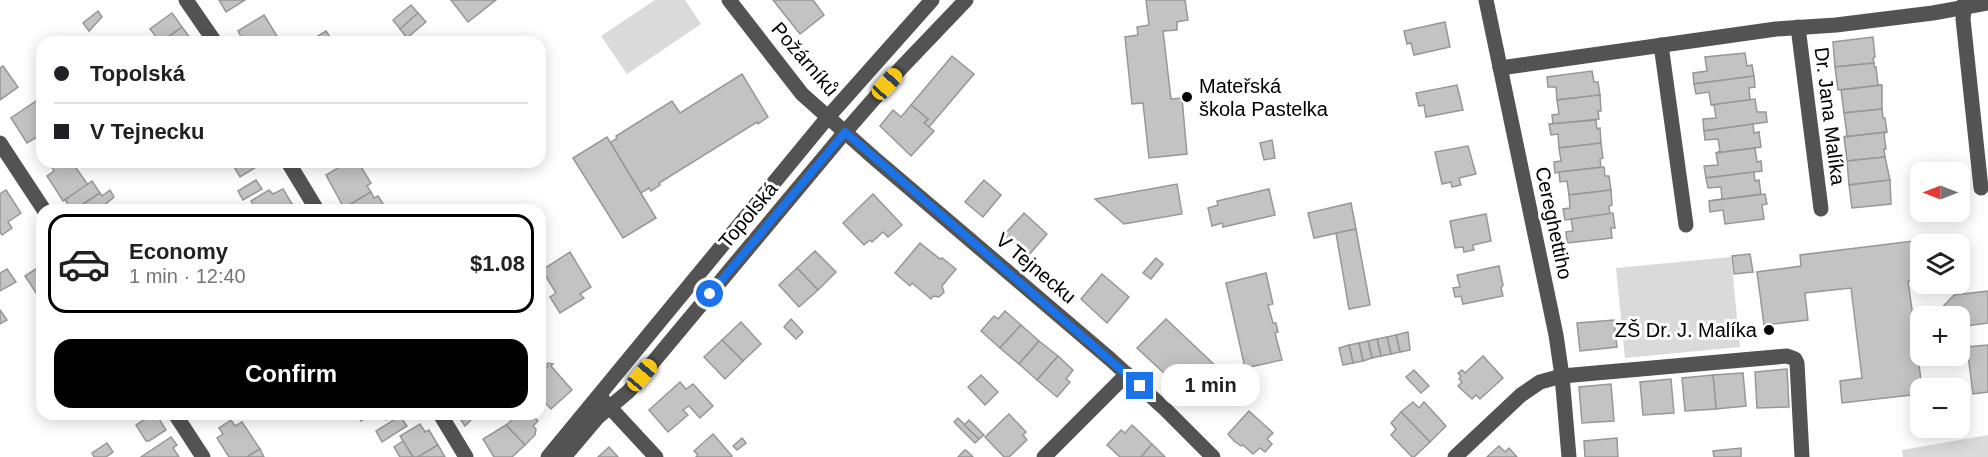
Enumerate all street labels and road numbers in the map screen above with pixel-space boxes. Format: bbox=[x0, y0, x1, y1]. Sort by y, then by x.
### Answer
street label: Požárníků bbox=[767, 18, 843, 100]
street label: Dr. Jana Malíka bbox=[1811, 46, 1849, 187]
street label: Cereghettiho bbox=[1531, 165, 1577, 281]
street label: Topolská bbox=[714, 177, 782, 252]
street label: V Tejnecku bbox=[992, 228, 1080, 308]

